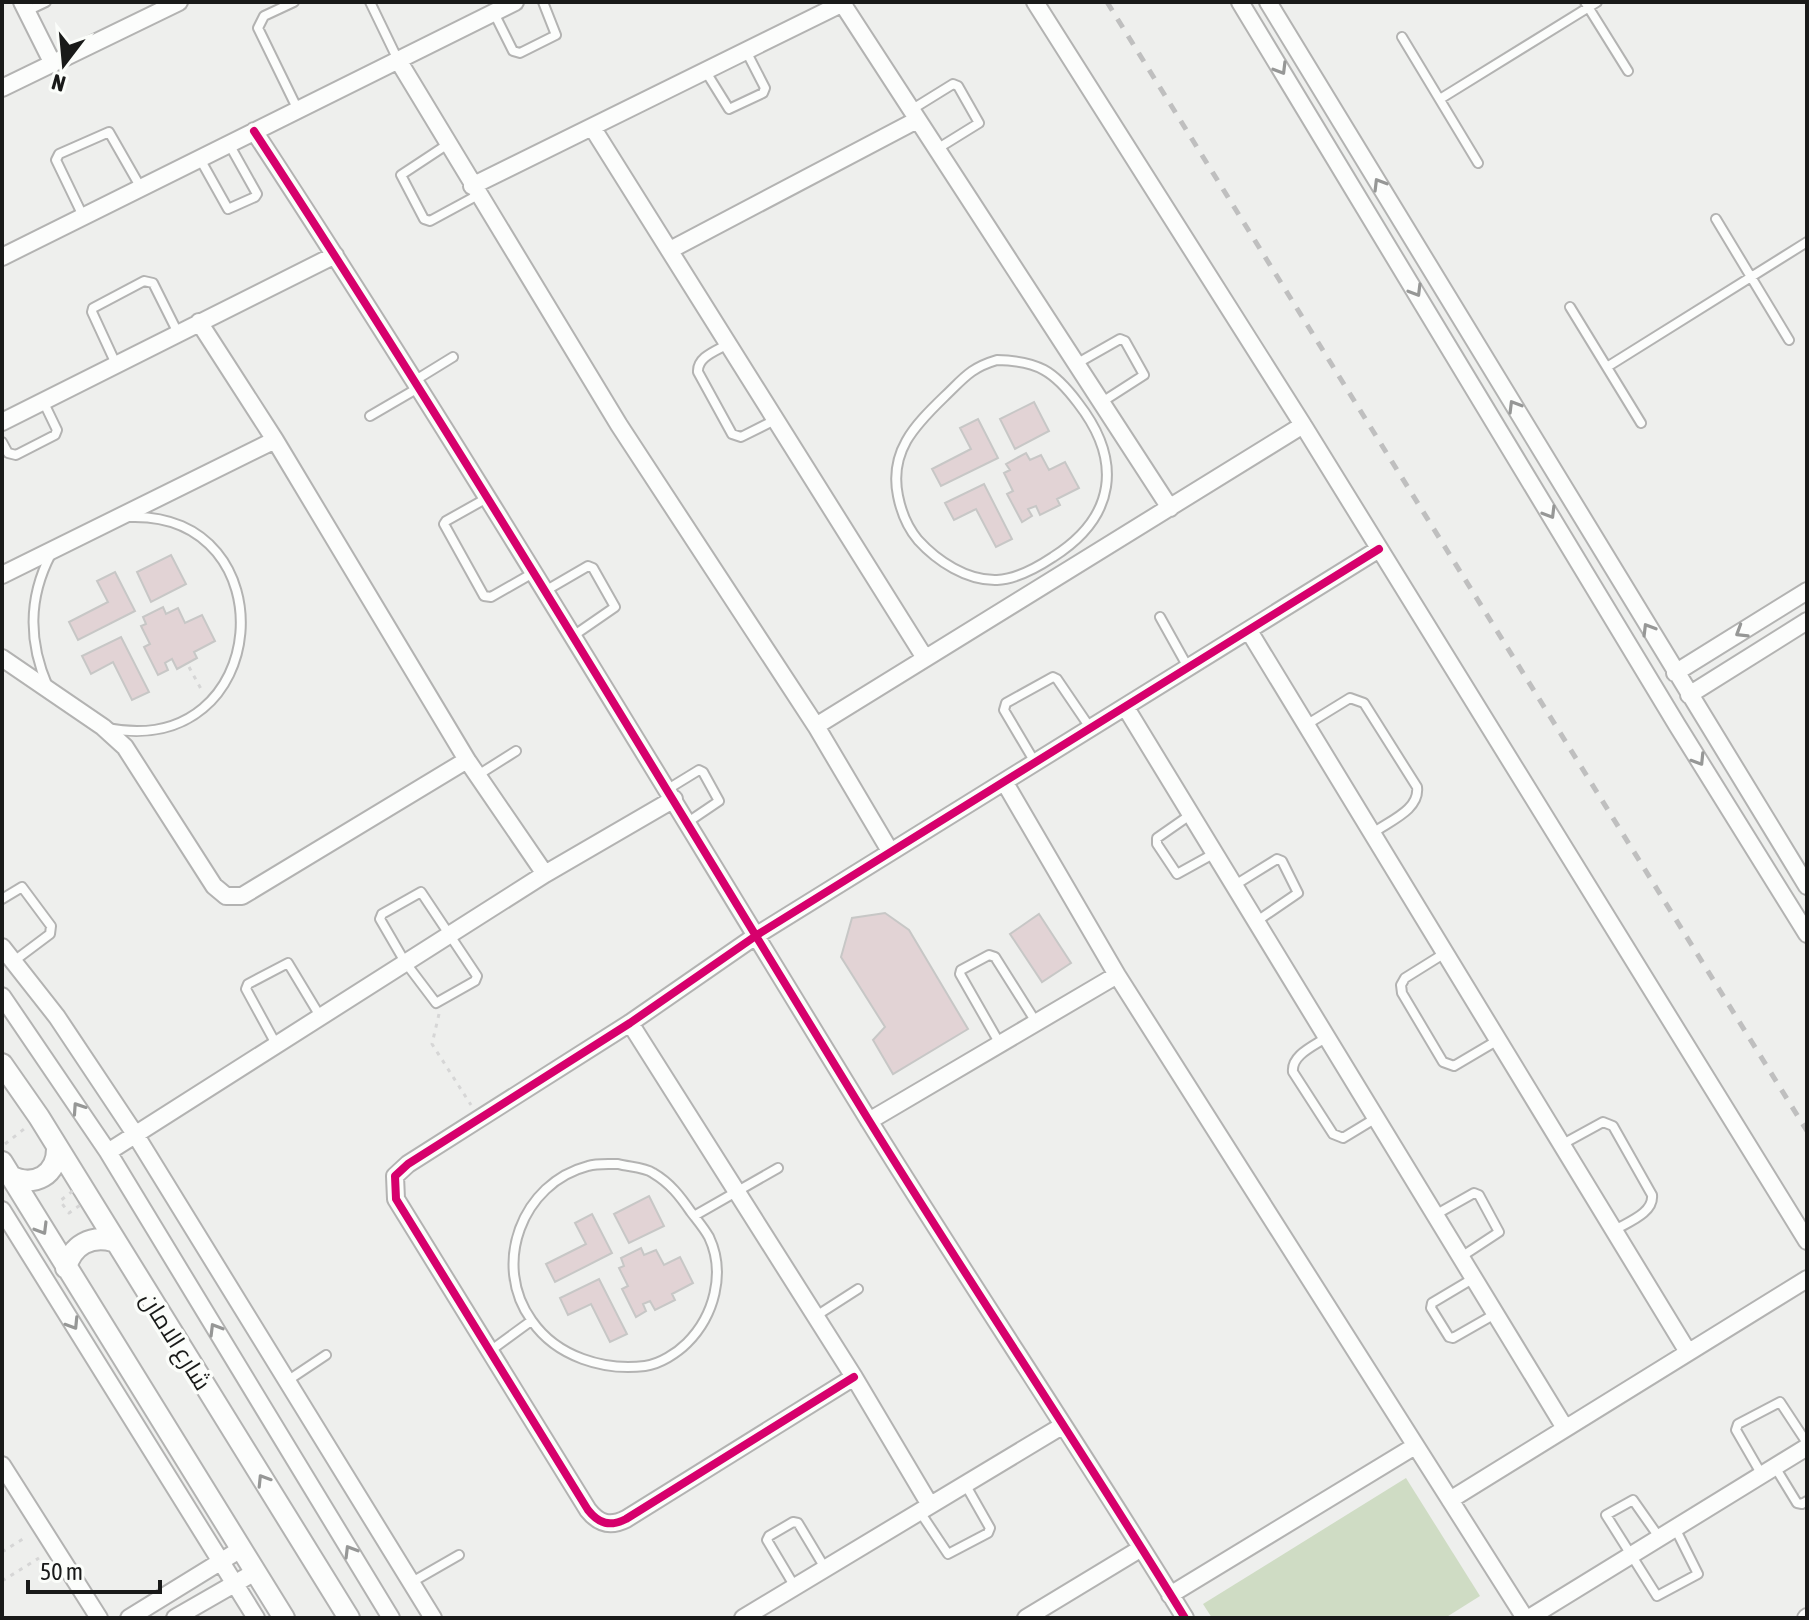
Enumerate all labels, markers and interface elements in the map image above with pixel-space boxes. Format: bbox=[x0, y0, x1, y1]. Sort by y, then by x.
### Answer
north arrow bbox=[24, 24, 104, 104]
one-way arrow bbox=[1271, 60, 1286, 75]
text: N bbox=[49, 69, 68, 98]
one-way arrow bbox=[1373, 178, 1388, 193]
one-way arrow bbox=[1406, 282, 1422, 297]
one-way arrow bbox=[1508, 400, 1523, 415]
one-way arrow bbox=[1540, 504, 1556, 519]
one-way arrow bbox=[1735, 622, 1750, 637]
one-way arrow bbox=[1643, 623, 1658, 638]
one-way arrow bbox=[1689, 751, 1704, 766]
one-way arrow bbox=[73, 1103, 88, 1117]
one-way arrow bbox=[33, 1220, 48, 1235]
street label: شارع الامان bbox=[133, 1287, 217, 1396]
one-way arrow bbox=[63, 1315, 78, 1330]
one-way arrow bbox=[210, 1323, 225, 1338]
one-way arrow bbox=[258, 1475, 273, 1489]
scale bar bbox=[28, 1544, 160, 1594]
one-way arrow bbox=[344, 1545, 360, 1560]
text: 50 m bbox=[40, 1558, 83, 1585]

